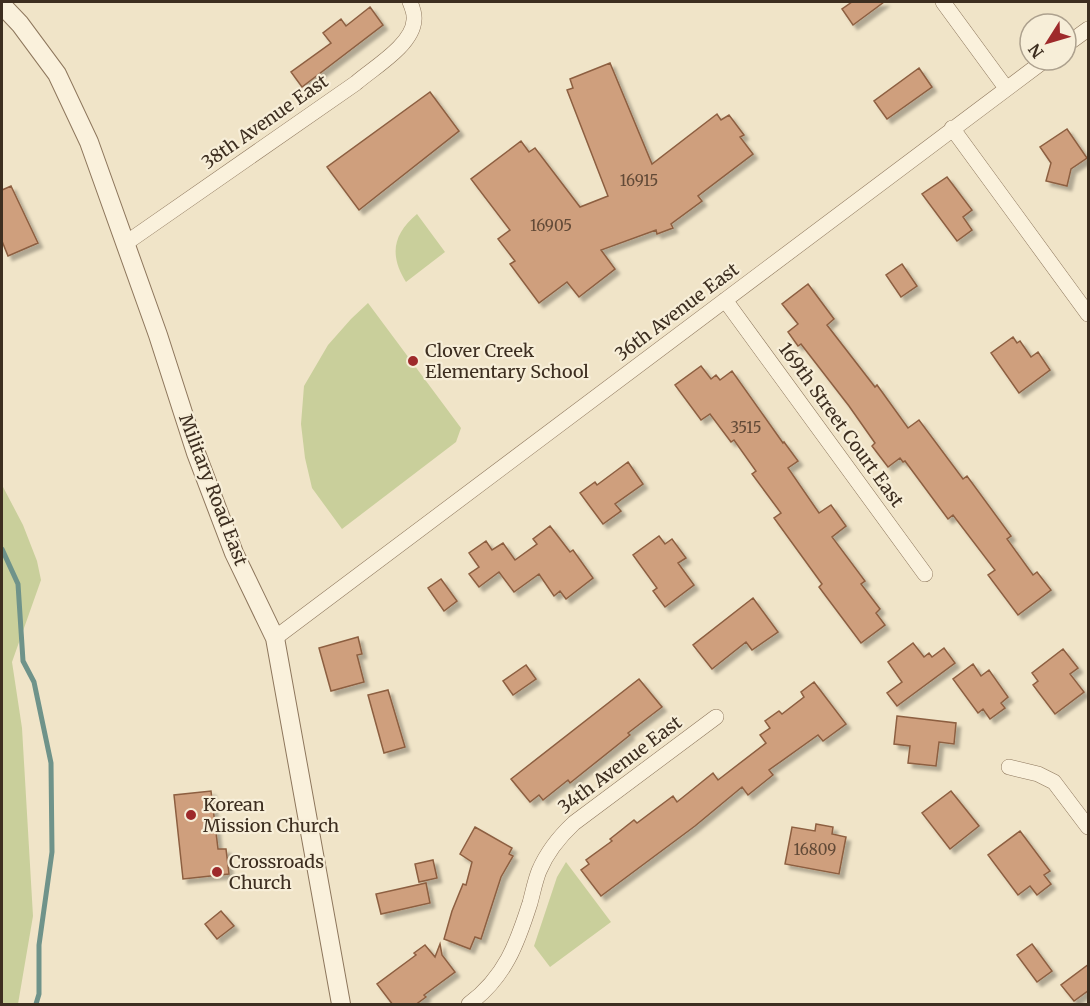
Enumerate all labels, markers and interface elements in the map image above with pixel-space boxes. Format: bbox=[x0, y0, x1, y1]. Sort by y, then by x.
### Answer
north arrow bbox=[1018, 12, 1078, 72]
text: N bbox=[1024, 40, 1048, 62]
street label: 38th Avenue East bbox=[197, 69, 332, 174]
house number: 16915 bbox=[620, 171, 658, 190]
house number: 16905 bbox=[530, 216, 572, 235]
street label: 36th Avenue East bbox=[610, 258, 743, 366]
street label: 169th Street Court East bbox=[774, 338, 909, 511]
place label: Clover Creek Elementary School bbox=[425, 339, 589, 383]
marker: Clover Creek Elementary School bbox=[406, 354, 420, 368]
street label: Military Road East bbox=[174, 411, 253, 569]
house number: 3515 bbox=[731, 418, 761, 437]
street label: 34th Avenue East bbox=[553, 711, 686, 819]
place label: Korean Mission Church bbox=[203, 793, 339, 837]
marker: Korean Mission Church bbox=[184, 808, 198, 822]
house number: 16809 bbox=[794, 840, 836, 859]
place label: Crossroads Church bbox=[229, 850, 324, 894]
marker: Crossroads Church bbox=[210, 865, 224, 879]

